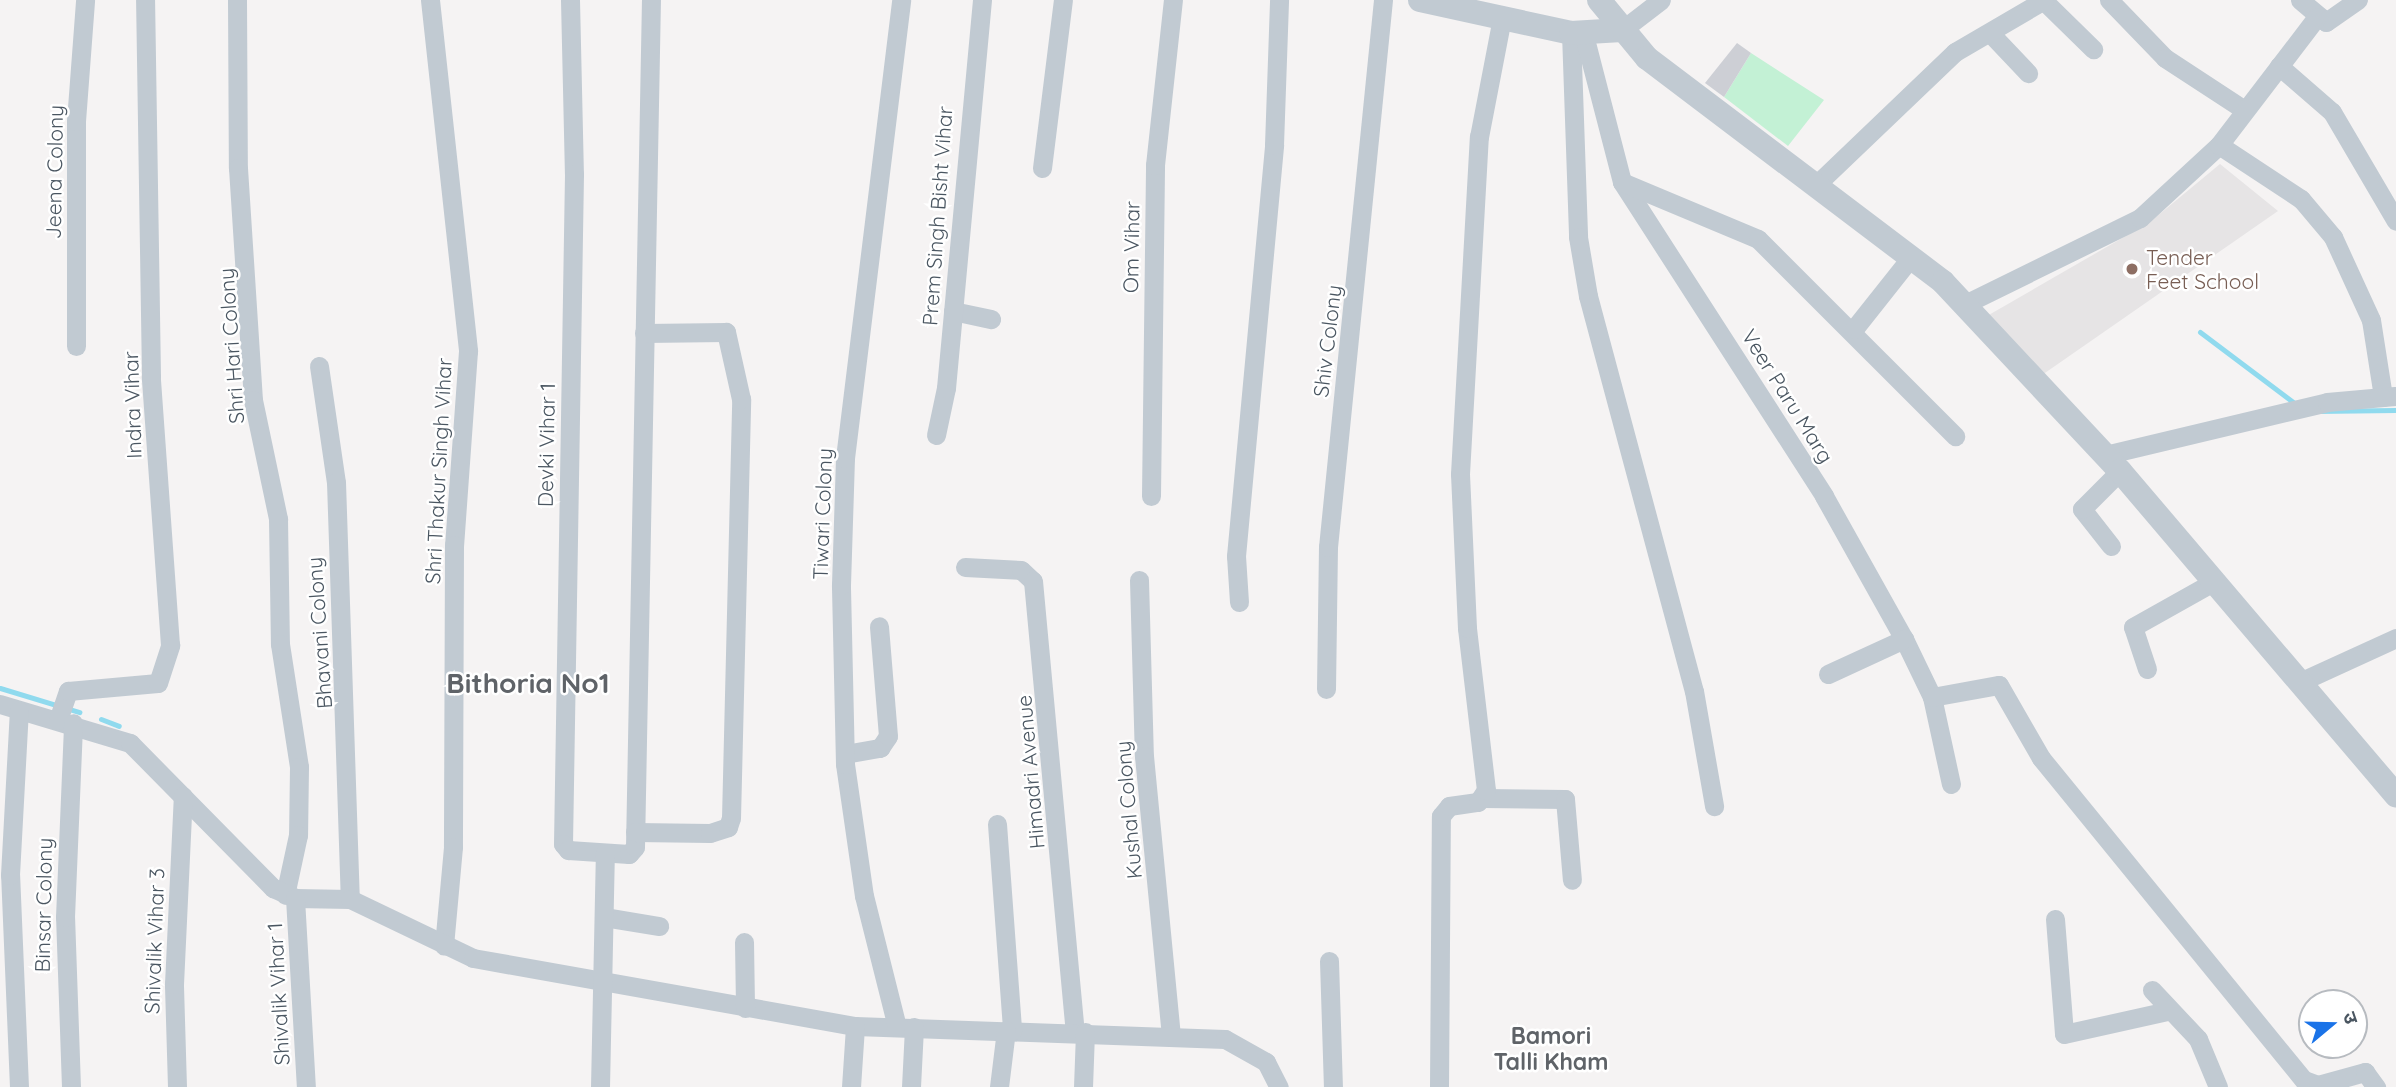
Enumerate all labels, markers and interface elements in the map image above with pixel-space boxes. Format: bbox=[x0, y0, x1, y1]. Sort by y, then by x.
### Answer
street label: Jeena Colony bbox=[40, 105, 68, 239]
street label: Prem Singh Bisht Vihar bbox=[917, 105, 957, 327]
street label: Om Vihar bbox=[1118, 201, 1144, 293]
place label: Tender Feet School bbox=[2146, 244, 2259, 294]
marker: Tender Feet School bbox=[2124, 261, 2140, 277]
street label: Shri Hari Colony bbox=[213, 267, 249, 425]
street label: Shiv Colony bbox=[1308, 284, 1346, 398]
street label: Veer Paru Marg bbox=[1737, 324, 1839, 468]
street label: Indra Vihar bbox=[118, 351, 146, 459]
street label: Shri Thakur Singh Vihar bbox=[419, 357, 457, 585]
street label: Devki Vihar 1 bbox=[532, 383, 560, 507]
street label: Tiwari Colony bbox=[807, 448, 837, 580]
street label: Bhavani Colony bbox=[301, 556, 337, 710]
district label: Bithoria No1 bbox=[446, 666, 610, 700]
street label: Himadri Avenue bbox=[1011, 694, 1049, 850]
street label: Kushal Colony bbox=[1109, 740, 1147, 880]
street label: Binsar Colony bbox=[29, 838, 57, 972]
street label: Shivalik Vihar 3 bbox=[139, 867, 169, 1015]
street label: Shivalik Vihar 1 bbox=[262, 922, 294, 1066]
north arrow bbox=[2298, 989, 2368, 1059]
text: उ bbox=[2338, 1009, 2364, 1027]
district label: Bamori Talli Kham bbox=[1493, 1022, 1609, 1076]

